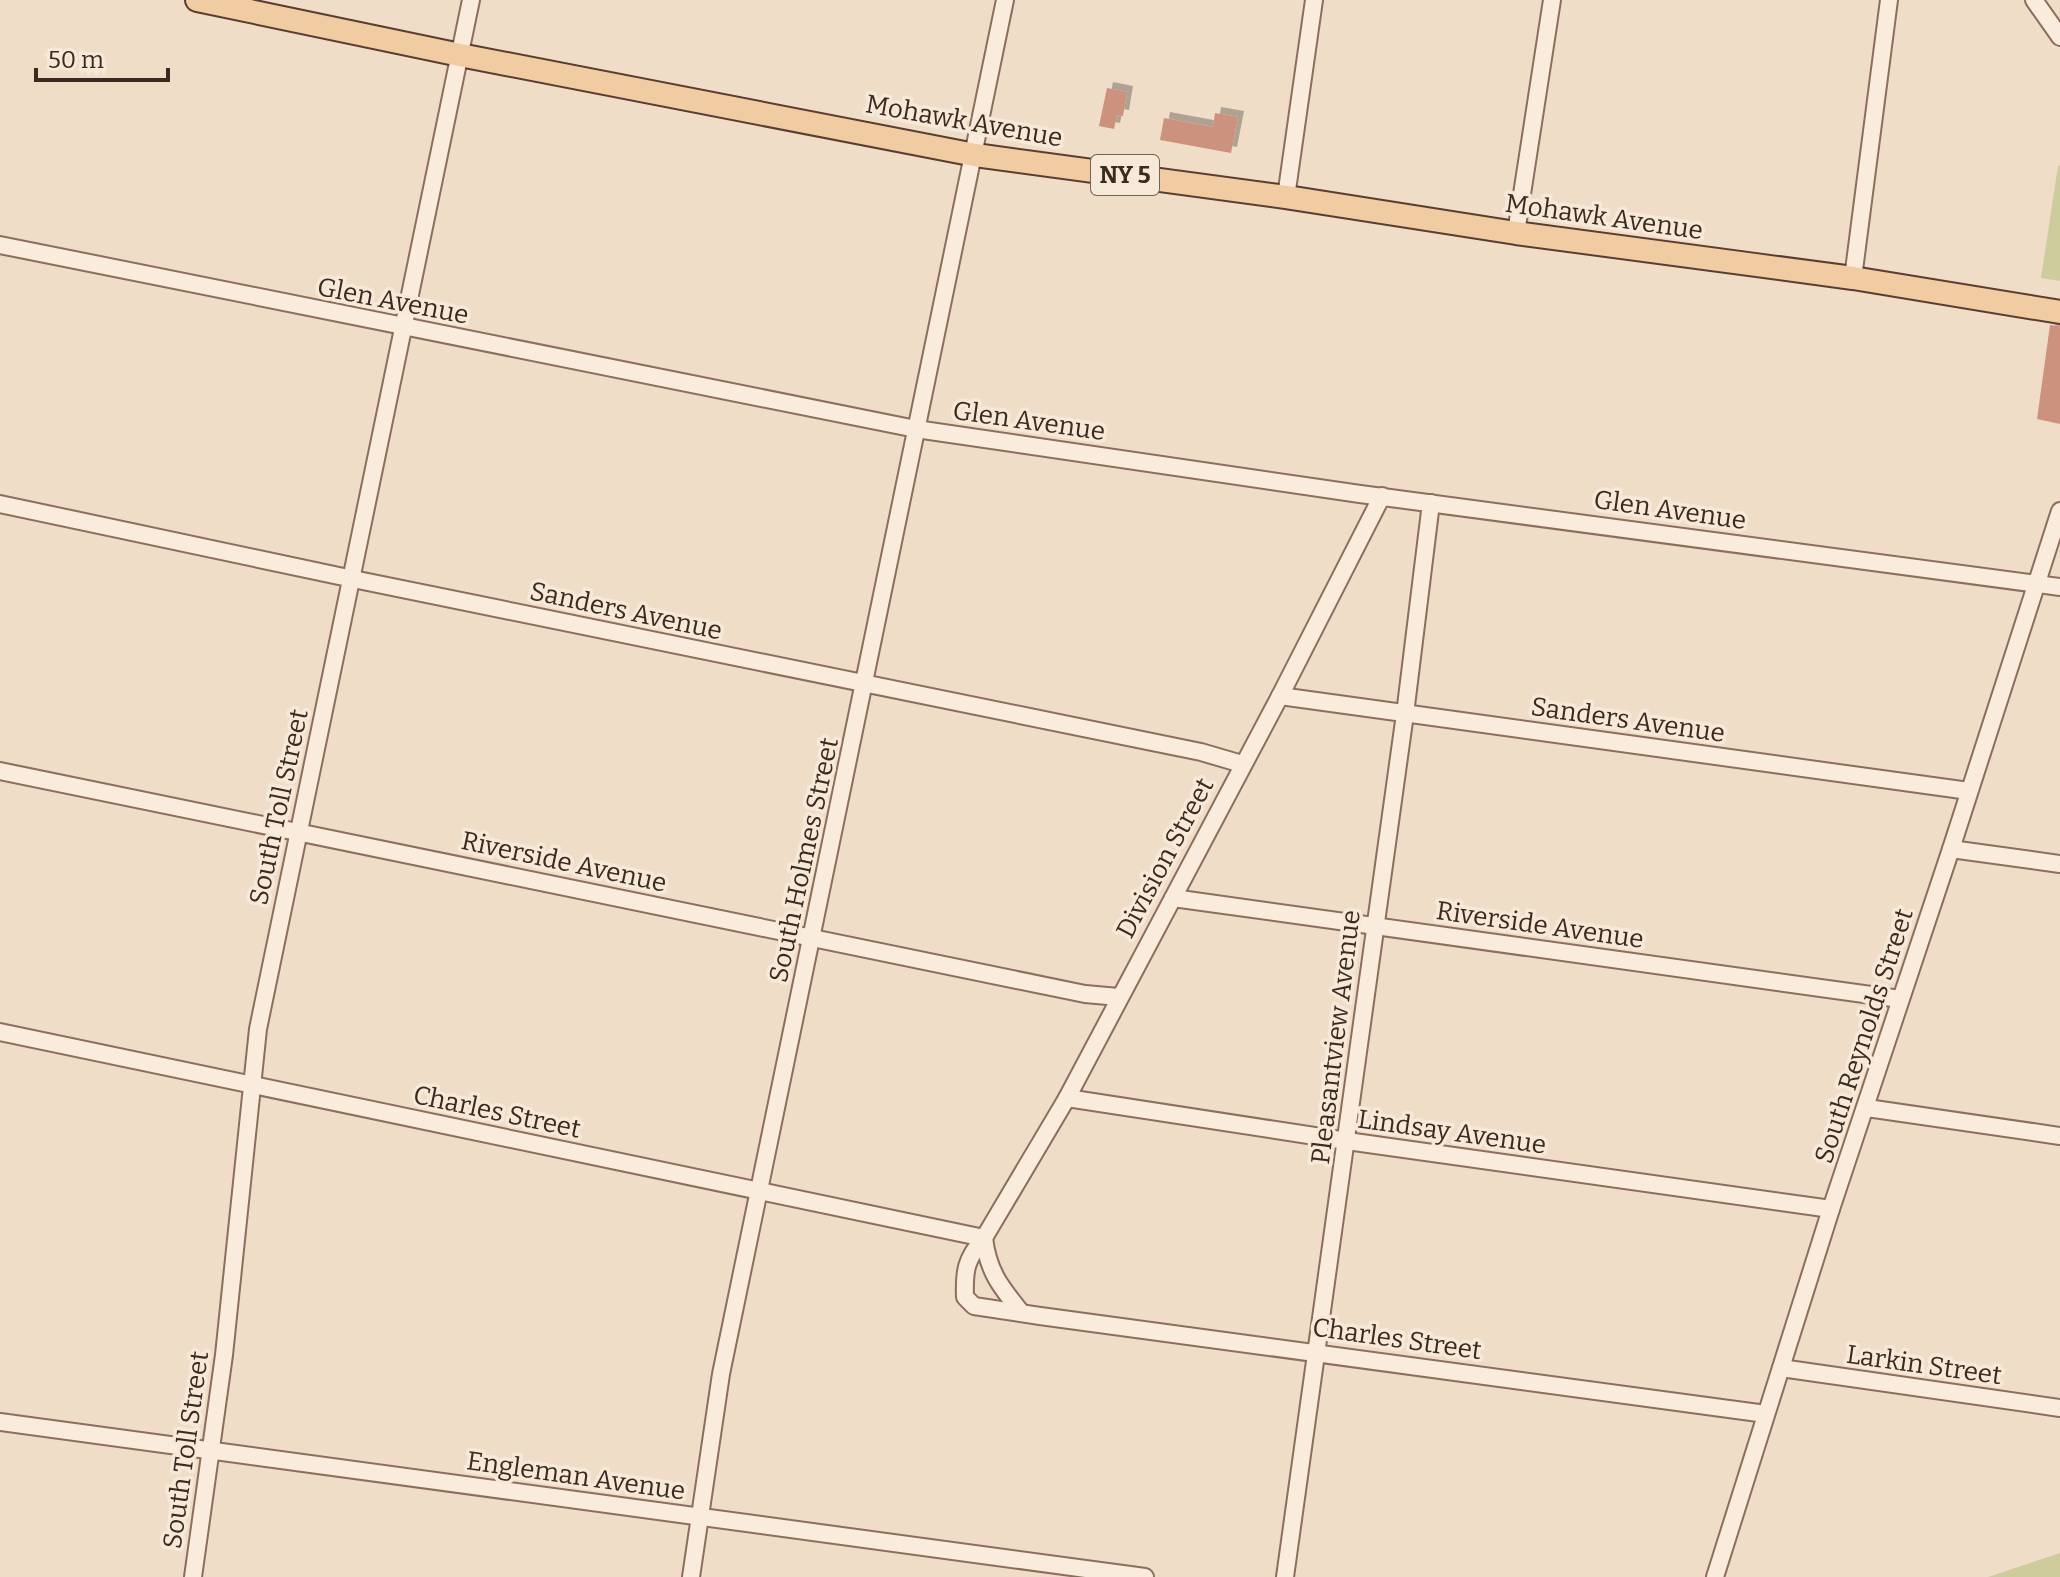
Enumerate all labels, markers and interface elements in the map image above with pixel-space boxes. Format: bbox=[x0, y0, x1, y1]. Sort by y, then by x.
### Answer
scale bar bbox=[36, 32, 168, 82]
text: 50 m bbox=[48, 46, 104, 74]
street label: Mohawk Avenue bbox=[863, 88, 1065, 154]
road number: NY 5 bbox=[1091, 155, 1159, 195]
street label: Mohawk Avenue bbox=[1503, 188, 1705, 246]
street label: Glen Avenue bbox=[315, 271, 471, 331]
street label: Glen Avenue bbox=[951, 395, 1107, 447]
street label: Glen Avenue bbox=[1592, 484, 1748, 536]
street label: Sanders Avenue bbox=[527, 576, 725, 646]
street label: Sanders Avenue bbox=[1529, 691, 1727, 749]
street label: South Toll Street bbox=[243, 706, 315, 908]
street label: South Holmes Street bbox=[763, 734, 845, 985]
street label: Division Street bbox=[1110, 772, 1221, 943]
street label: Riverside Avenue bbox=[459, 825, 669, 899]
street label: Riverside Avenue bbox=[1434, 895, 1646, 955]
street label: South Reynolds Street bbox=[1808, 904, 1920, 1167]
street label: Pleasantview Avenue bbox=[1305, 908, 1367, 1166]
street label: Charles Street bbox=[411, 1079, 584, 1145]
street label: Lindsay Avenue bbox=[1356, 1103, 1548, 1161]
street label: Charles Street bbox=[1311, 1312, 1484, 1366]
street label: Larkin Street bbox=[1844, 1339, 2004, 1391]
street label: South Toll Street bbox=[157, 1349, 215, 1551]
street label: Engleman Avenue bbox=[465, 1445, 687, 1507]

